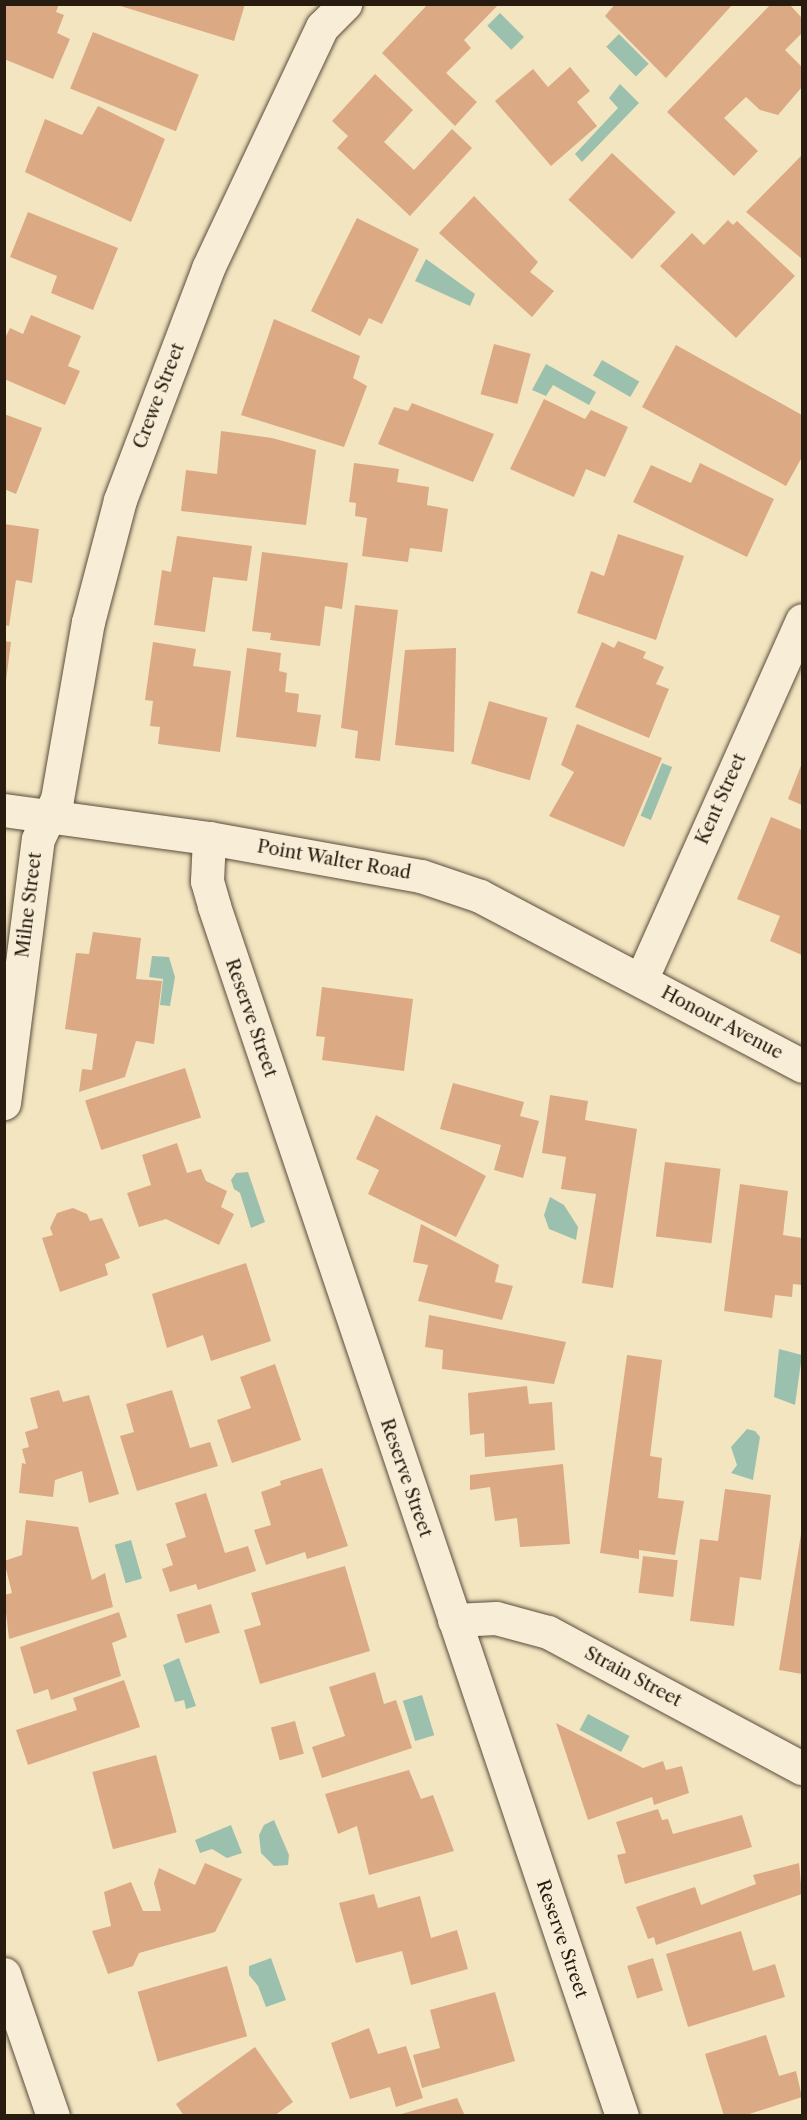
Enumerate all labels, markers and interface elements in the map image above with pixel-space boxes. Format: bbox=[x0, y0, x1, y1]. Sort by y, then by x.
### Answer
street label: Crewe Street bbox=[129, 340, 189, 452]
street label: Kent Street bbox=[691, 750, 751, 848]
street label: Point Walter Road bbox=[255, 836, 413, 884]
street label: Milne Street bbox=[12, 851, 46, 959]
street label: Reserve Street bbox=[221, 956, 281, 1080]
street label: Honour Avenue bbox=[657, 982, 787, 1064]
street label: Reserve Street bbox=[376, 1416, 436, 1540]
street label: Strain Street bbox=[581, 1642, 685, 1712]
street label: Reserve Street bbox=[532, 1877, 592, 2001]

